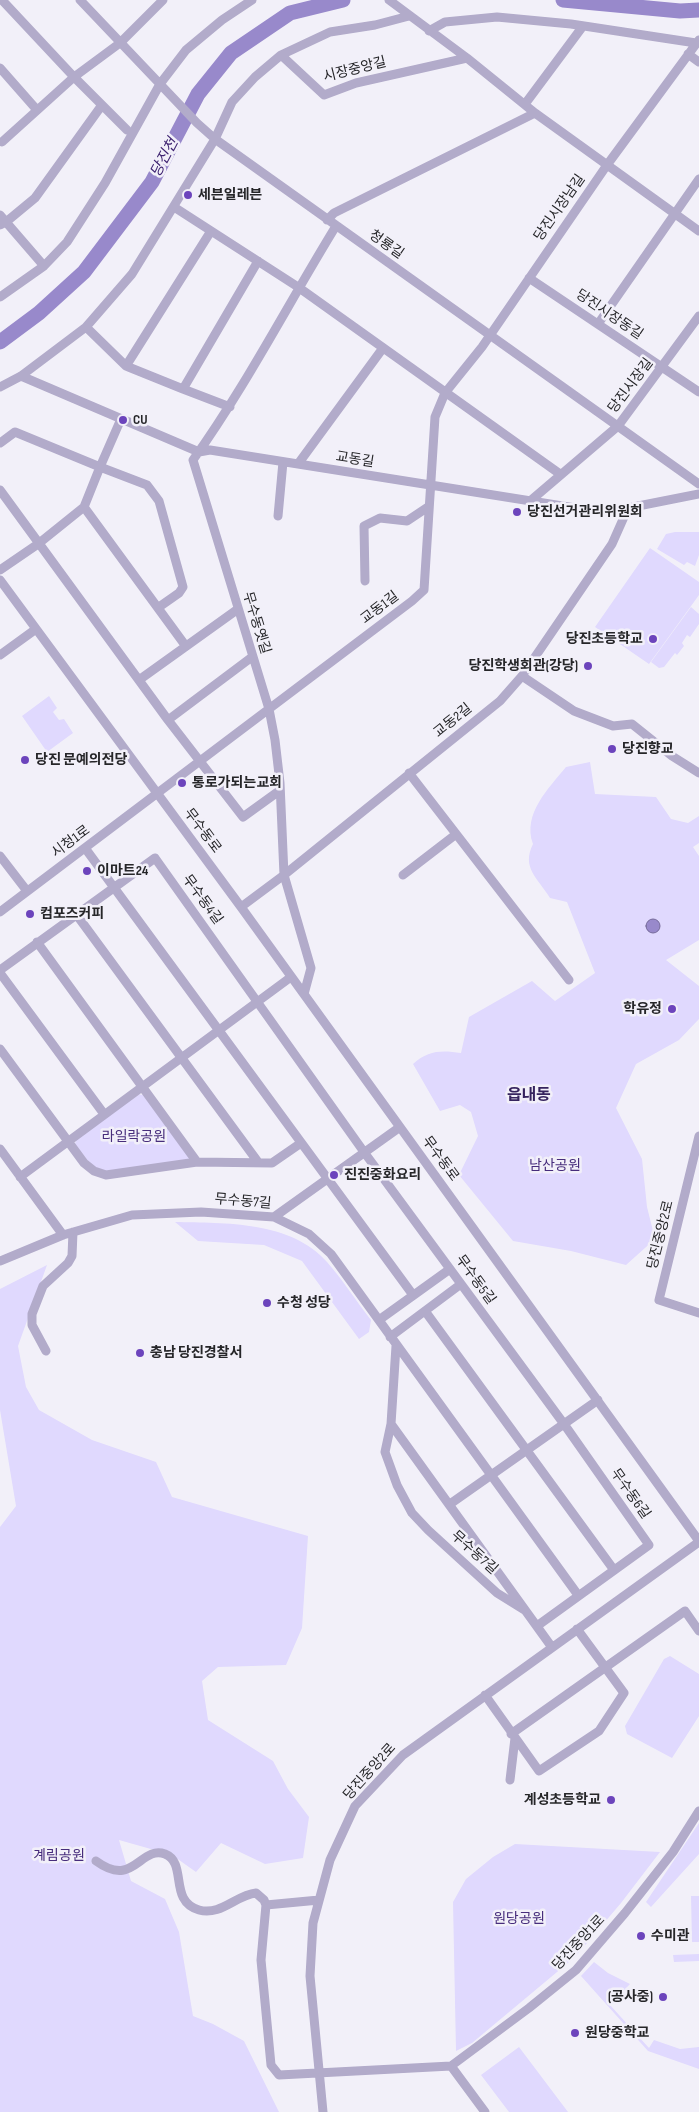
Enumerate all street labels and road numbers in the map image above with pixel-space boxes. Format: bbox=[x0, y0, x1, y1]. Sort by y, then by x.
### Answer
street label: 시장중앙길 bbox=[322, 54, 388, 86]
street label: 당진시장남길 bbox=[531, 172, 589, 244]
street label: 청룡길 bbox=[365, 227, 407, 263]
street label: 당진시장동길 bbox=[572, 286, 646, 344]
street label: 당진시장길 bbox=[605, 355, 657, 417]
street label: 교동길 bbox=[335, 449, 375, 471]
street label: 교동1길 bbox=[358, 588, 402, 628]
street label: 무수동옛길 bbox=[239, 590, 273, 656]
street label: 교동2길 bbox=[430, 700, 476, 742]
street label: 무수동로 bbox=[180, 805, 224, 857]
street label: 시청1로 bbox=[48, 822, 94, 862]
street label: 무수동4길 bbox=[178, 872, 226, 928]
street label: 무수동로 bbox=[418, 1133, 462, 1185]
street label: 무수동7길 bbox=[214, 1191, 272, 1213]
street label: 당진중앙2로 bbox=[644, 1199, 678, 1271]
street label: 무수동5길 bbox=[451, 1252, 499, 1308]
street label: 무수동6길 bbox=[607, 1466, 653, 1522]
street label: 무수동7길 bbox=[447, 1528, 501, 1578]
street label: 당진중앙2로 bbox=[340, 1740, 400, 1804]
street label: 당진중앙1로 bbox=[549, 1912, 609, 1974]

